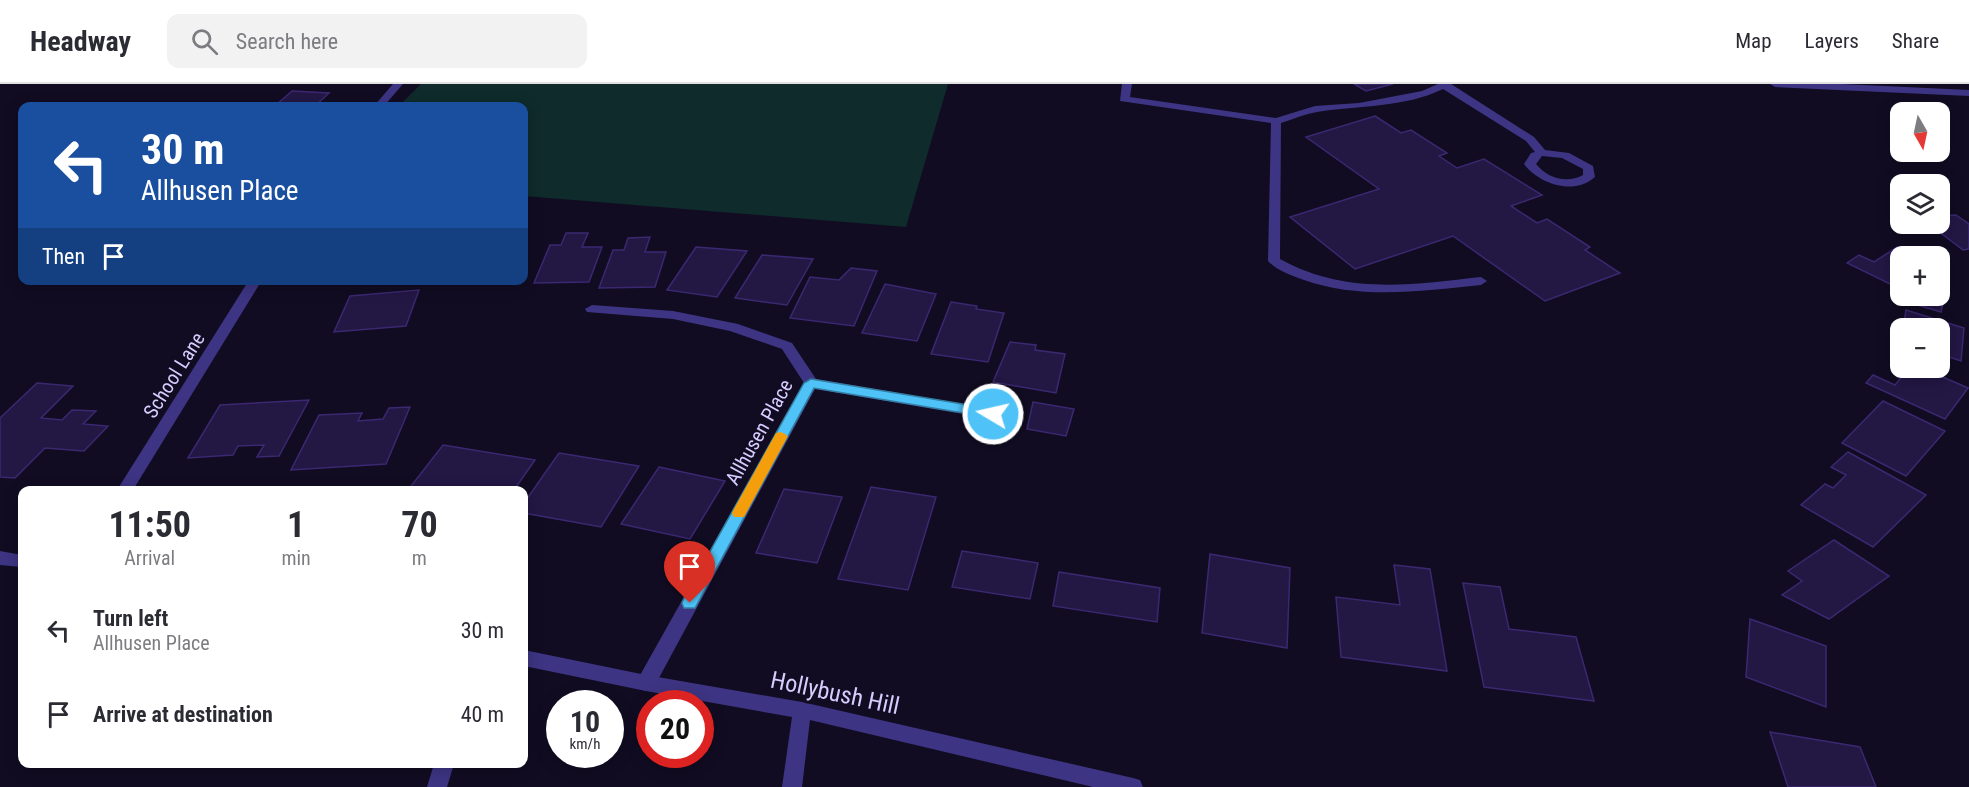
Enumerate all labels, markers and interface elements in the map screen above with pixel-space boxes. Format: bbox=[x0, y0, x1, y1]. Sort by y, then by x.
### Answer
search box bbox=[167, 14, 587, 68]
text: Headway bbox=[30, 25, 131, 58]
icon: search bbox=[188, 25, 221, 58]
text: Search here bbox=[236, 29, 338, 54]
text: Map bbox=[1735, 29, 1772, 53]
text: Layers bbox=[1805, 29, 1859, 53]
text: Share bbox=[1892, 29, 1939, 53]
north arrow bbox=[1890, 102, 1950, 162]
map controls bbox=[1890, 102, 1950, 378]
text: 30 m bbox=[141, 125, 224, 174]
icon: left bbox=[42, 126, 120, 204]
button: layers bbox=[1890, 174, 1950, 234]
text: Allhusen Place bbox=[141, 175, 299, 207]
icon: arrive bbox=[97, 240, 130, 273]
text: Then bbox=[42, 244, 85, 269]
button: + bbox=[1890, 246, 1950, 306]
button: − bbox=[1890, 318, 1950, 378]
street label: School Lane bbox=[138, 328, 210, 422]
street label: Allhusen Place bbox=[720, 375, 798, 489]
position arrow bbox=[961, 382, 1025, 446]
text: 11:50 bbox=[108, 504, 191, 546]
text: 1 bbox=[287, 504, 305, 546]
text: 70 bbox=[401, 504, 438, 546]
pin bbox=[664, 541, 715, 603]
text: Arrival bbox=[124, 546, 175, 570]
text: min bbox=[281, 546, 311, 570]
text: m bbox=[412, 546, 427, 570]
icon: arrive bbox=[673, 550, 706, 583]
text: Turn left bbox=[93, 606, 168, 631]
icon: left bbox=[42, 614, 75, 647]
text: 30 m bbox=[461, 618, 504, 643]
text: Allhusen Place bbox=[93, 631, 210, 655]
street label: Hollybush Hill bbox=[768, 666, 902, 720]
speed limit sign: 20 bbox=[636, 690, 714, 768]
icon: arrive bbox=[42, 698, 75, 731]
text: Arrive at destination bbox=[93, 702, 273, 727]
text: 40 m bbox=[461, 702, 504, 727]
text: 10 bbox=[570, 704, 600, 739]
text: km/h bbox=[570, 735, 600, 753]

